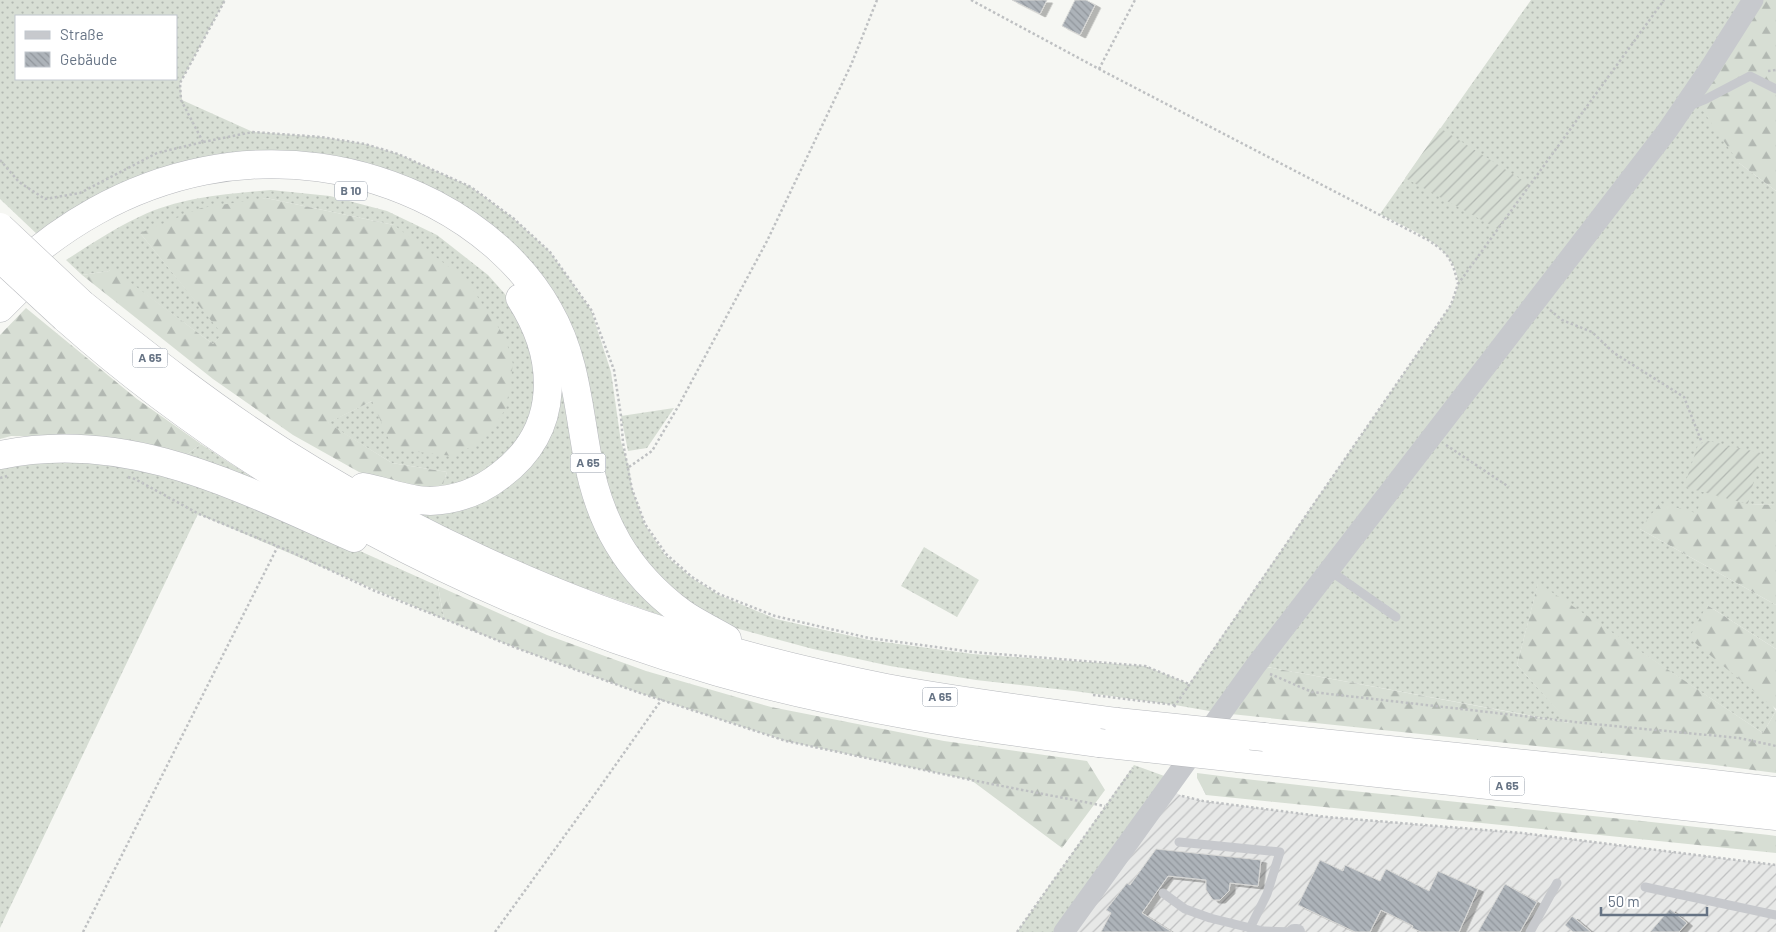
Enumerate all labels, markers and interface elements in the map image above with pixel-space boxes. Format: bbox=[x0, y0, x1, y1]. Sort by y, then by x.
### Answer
legend bbox=[15, 15, 178, 80]
text: Straße bbox=[60, 25, 104, 43]
text: Gebäude bbox=[60, 50, 117, 68]
road number: B 10 bbox=[335, 182, 367, 200]
road number: A 65 bbox=[132, 348, 168, 368]
road number: A 65 bbox=[570, 453, 606, 472]
road number: A 65 bbox=[922, 688, 958, 706]
road number: A 65 bbox=[1490, 776, 1524, 796]
scale bar bbox=[1601, 884, 1707, 916]
text: 50 m bbox=[1608, 892, 1640, 910]

